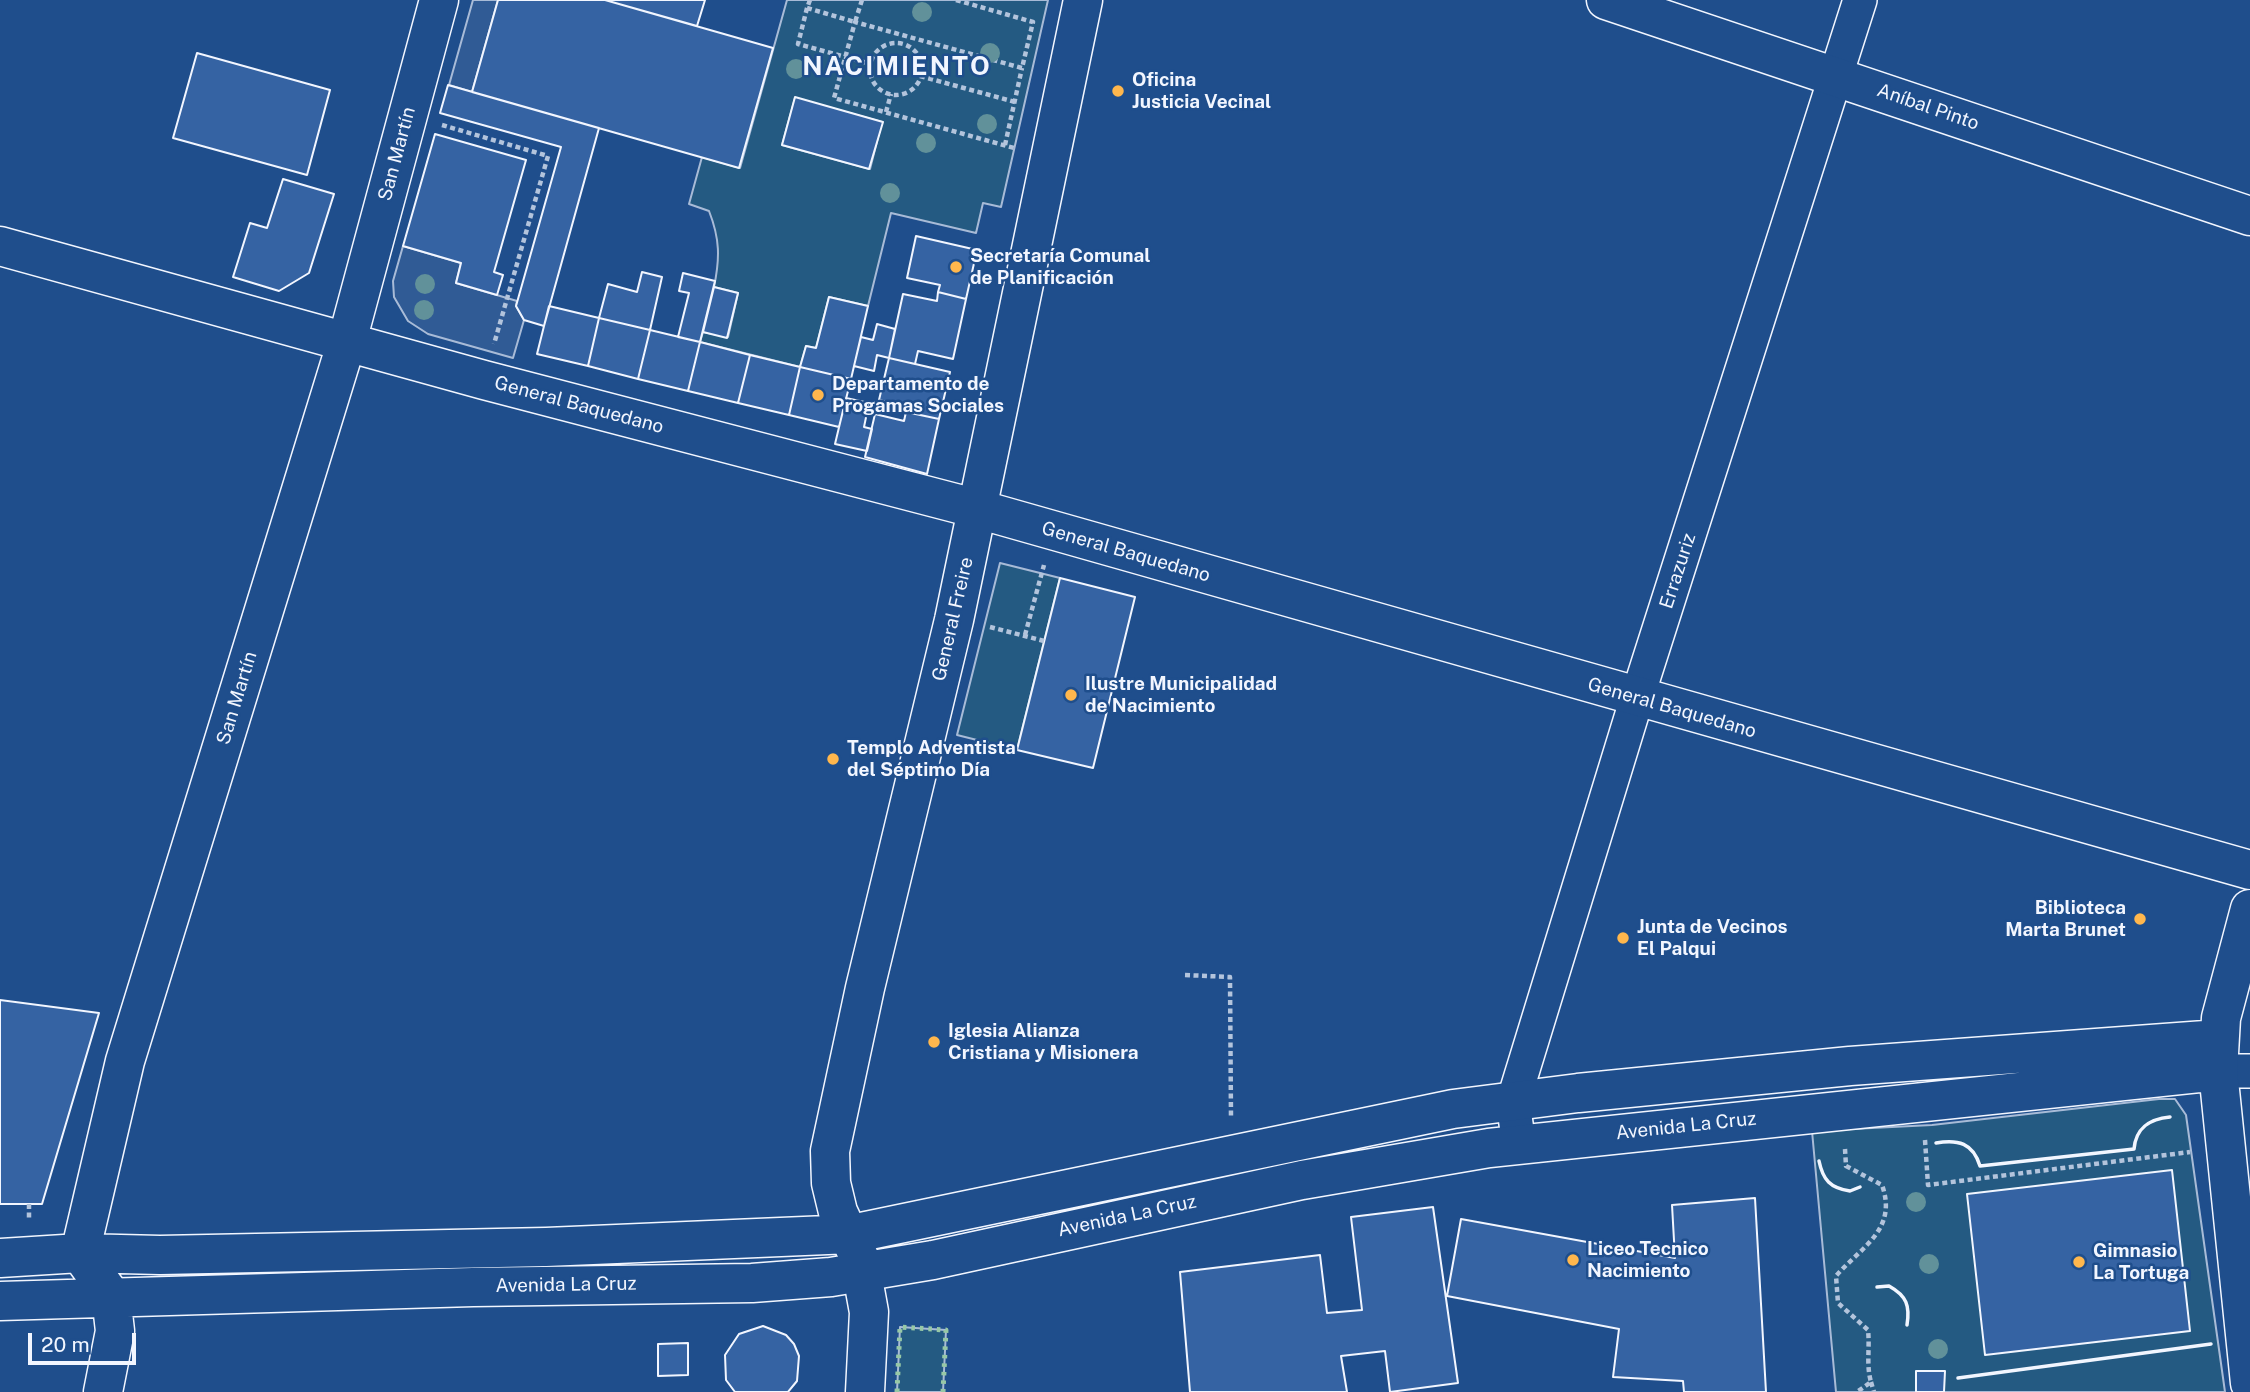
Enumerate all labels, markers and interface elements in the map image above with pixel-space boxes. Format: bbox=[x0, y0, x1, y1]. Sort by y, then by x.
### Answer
district label: NACIMIENTO bbox=[804, 51, 990, 83]
place label: Oficina Justicia Vecinal bbox=[1132, 69, 1271, 113]
street label: Aníbal Pinto bbox=[1874, 79, 1982, 135]
marker: Oficina Justicia Vecinal bbox=[1110, 83, 1126, 99]
street label: San Martín bbox=[374, 105, 420, 203]
place label: Secretaría Comunal de Planificación bbox=[970, 245, 1151, 289]
marker: Secretaría Comunal de Planificación bbox=[948, 259, 964, 275]
street label: General Baquedano bbox=[492, 371, 666, 439]
place label: Departamento de Progamas Sociales bbox=[832, 373, 1004, 417]
marker: Departamento de Progamas Sociales bbox=[810, 387, 826, 403]
street label: General Baquedano bbox=[1039, 517, 1213, 587]
street label: Errazuriz bbox=[1655, 530, 1701, 612]
street label: General Freire bbox=[928, 555, 978, 683]
street label: San Martín bbox=[212, 649, 262, 747]
place label: Ilustre Municipalidad de Nacimiento bbox=[1085, 673, 1277, 717]
street label: General Baquedano bbox=[1585, 673, 1759, 743]
marker: Ilustre Municipalidad de Nacimiento bbox=[1063, 687, 1079, 703]
place label: Templo Adventista del Séptimo Día bbox=[847, 737, 1016, 781]
marker: Templo Adventista del Séptimo Día bbox=[825, 751, 841, 767]
place label: Biblioteca Marta Brunet bbox=[2005, 897, 2126, 941]
marker: Biblioteca Marta Brunet bbox=[2132, 911, 2148, 927]
place label: Junta de Vecinos El Palqui bbox=[1637, 916, 1788, 960]
marker: Junta de Vecinos El Palqui bbox=[1615, 930, 1631, 946]
place label: Iglesia Alianza Cristiana y Misionera bbox=[948, 1020, 1139, 1064]
marker: Iglesia Alianza Cristiana y Misionera bbox=[926, 1034, 942, 1050]
street label: Avenida La Cruz bbox=[1615, 1107, 1757, 1145]
street label: Avenida La Cruz bbox=[1056, 1190, 1198, 1242]
place label: Liceo Tecnico Nacimiento bbox=[1587, 1238, 1709, 1282]
place label: Gimnasio La Tortuga bbox=[2093, 1240, 2189, 1284]
marker: Liceo Tecnico Nacimiento bbox=[1565, 1252, 1581, 1268]
marker: Gimnasio La Tortuga bbox=[2071, 1254, 2087, 1270]
street label: Avenida La Cruz bbox=[495, 1272, 637, 1298]
scale bar bbox=[32, 1318, 140, 1362]
text: 20 m bbox=[41, 1332, 90, 1357]

